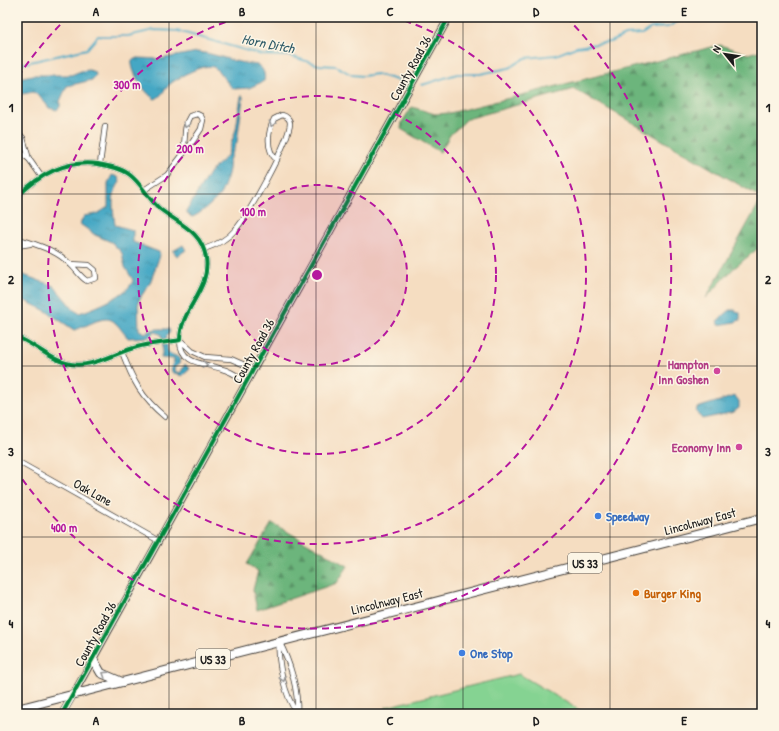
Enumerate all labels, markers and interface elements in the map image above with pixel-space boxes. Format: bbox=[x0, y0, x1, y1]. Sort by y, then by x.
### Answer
text: A bbox=[93, 2, 100, 20]
text: B bbox=[239, 2, 246, 20]
text: C bbox=[386, 2, 394, 20]
text: D bbox=[533, 2, 540, 20]
text: E bbox=[681, 2, 687, 20]
water label: Horn Ditch bbox=[240, 29, 297, 58]
street label: County Road 36 bbox=[385, 32, 435, 104]
north arrow bbox=[705, 34, 745, 74]
text: N bbox=[709, 43, 724, 55]
text: 300 m bbox=[113, 76, 141, 93]
text: 1 bbox=[9, 98, 14, 116]
text: 1 bbox=[766, 98, 771, 116]
one-way arrow bbox=[182, 121, 191, 128]
one-way arrow bbox=[269, 121, 277, 128]
text: 200 m bbox=[176, 140, 204, 157]
text: 100 m bbox=[240, 203, 266, 220]
centre of rings bbox=[310, 268, 324, 282]
text: 2 bbox=[8, 270, 15, 288]
text: 2 bbox=[765, 270, 772, 288]
street label: County Road 36 bbox=[228, 315, 278, 387]
place label: Hampton Inn Goshen bbox=[658, 355, 709, 388]
one-way arrow bbox=[202, 360, 208, 369]
marker: Hampton Inn Goshen bbox=[712, 366, 722, 376]
place label: Economy Inn bbox=[672, 438, 731, 457]
text: 3 bbox=[8, 442, 14, 460]
marker: Economy Inn bbox=[734, 442, 744, 452]
text: 3 bbox=[765, 442, 771, 460]
street label: Oak Lane bbox=[70, 474, 116, 510]
street label: Lincolnway East bbox=[662, 503, 738, 539]
place label: Speedway bbox=[606, 507, 650, 526]
marker: Speedway bbox=[593, 511, 603, 521]
text: 400 m bbox=[51, 519, 77, 536]
road number: US 33 bbox=[568, 553, 602, 573]
street label: Lincolnway East bbox=[349, 583, 425, 619]
place label: Burger King bbox=[644, 584, 701, 603]
marker: Burger King bbox=[631, 588, 641, 598]
street label: County Road 36 bbox=[70, 598, 120, 670]
text: 4 bbox=[9, 614, 14, 632]
text: 4 bbox=[766, 614, 771, 632]
place label: One Stop bbox=[470, 644, 513, 663]
marker: One Stop bbox=[457, 648, 467, 658]
road number: US 33 bbox=[196, 649, 230, 669]
one-way arrow bbox=[102, 672, 109, 679]
one-way arrow bbox=[279, 675, 287, 682]
text: A bbox=[93, 711, 100, 729]
text: B bbox=[239, 711, 246, 729]
text: C bbox=[386, 711, 394, 729]
text: D bbox=[533, 711, 540, 729]
text: E bbox=[681, 711, 687, 729]

